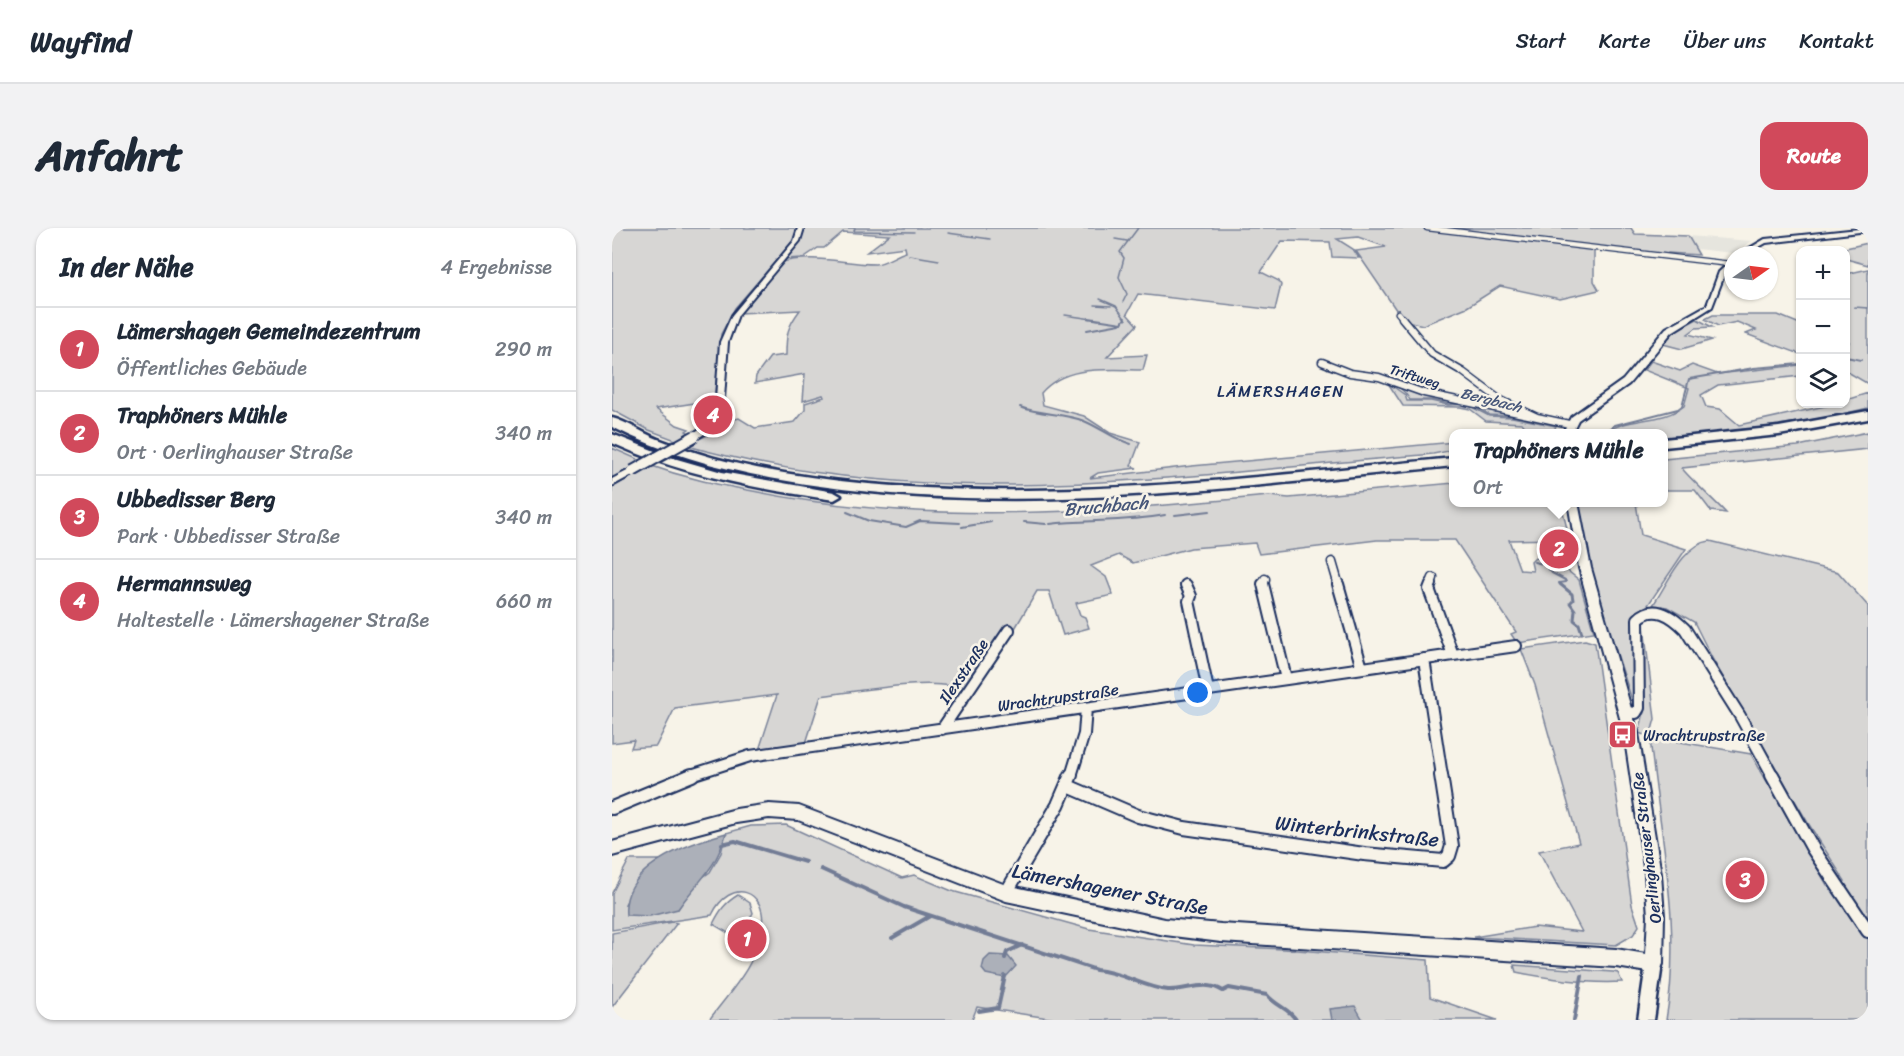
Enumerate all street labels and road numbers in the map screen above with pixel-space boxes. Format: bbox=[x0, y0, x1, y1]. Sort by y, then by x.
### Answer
street label: Triftweg bbox=[1386, 357, 1443, 396]
street label: Ilexstraße bbox=[930, 632, 996, 711]
street label: Wrachtrupstraße bbox=[996, 675, 1121, 720]
street label: Oerlinghauser Straße bbox=[1623, 771, 1670, 925]
street label: Winterbrinkstraße bbox=[1273, 805, 1441, 858]
street label: Lämershagener Straße bbox=[1009, 853, 1211, 926]

